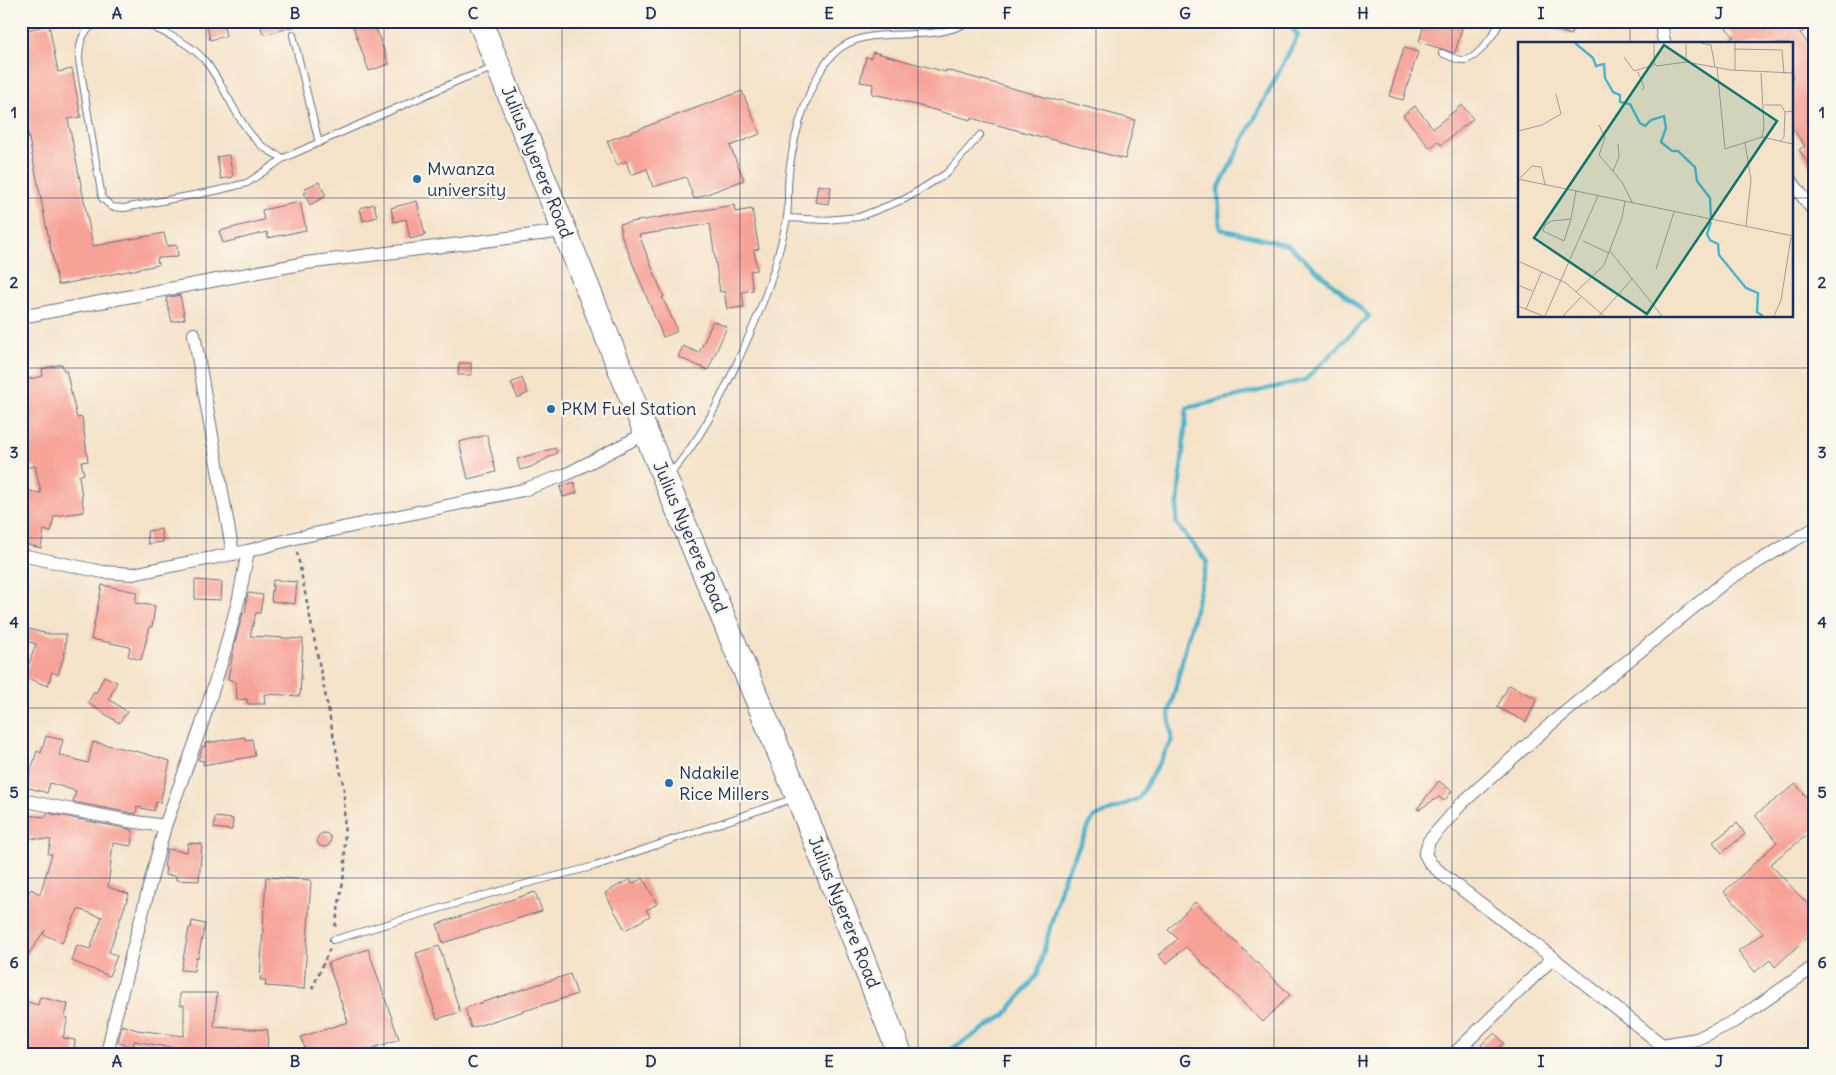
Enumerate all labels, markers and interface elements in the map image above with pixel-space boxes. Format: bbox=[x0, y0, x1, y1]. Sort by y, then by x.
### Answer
text: A bbox=[112, 3, 122, 23]
text: B bbox=[290, 3, 301, 23]
text: C bbox=[468, 3, 479, 23]
text: D bbox=[645, 3, 657, 23]
text: E bbox=[824, 3, 834, 23]
text: F bbox=[1002, 3, 1012, 23]
text: G bbox=[1179, 3, 1191, 23]
text: H bbox=[1357, 3, 1369, 23]
text: I bbox=[1538, 3, 1545, 23]
text: J bbox=[1715, 3, 1724, 23]
inset map bbox=[1518, 42, 1794, 318]
street label: Julius Nyerere Road bbox=[496, 82, 579, 242]
text: 1 bbox=[11, 102, 17, 122]
text: 1 bbox=[1819, 102, 1825, 122]
place label: Mwanza university bbox=[427, 157, 506, 201]
marker: Mwanza university bbox=[411, 173, 423, 185]
text: 2 bbox=[10, 272, 19, 292]
text: 2 bbox=[1818, 272, 1827, 292]
place label: PKM Fuel Station bbox=[561, 397, 697, 420]
marker: PKM Fuel Station bbox=[545, 403, 557, 415]
text: 3 bbox=[9, 442, 19, 462]
text: 3 bbox=[1817, 442, 1827, 462]
street label: Julius Nyerere Road bbox=[648, 458, 733, 616]
text: 4 bbox=[9, 612, 19, 632]
text: 4 bbox=[1817, 612, 1827, 632]
place label: Ndakile Rice Millers bbox=[679, 761, 769, 805]
marker: Ndakile Rice Millers bbox=[663, 777, 675, 789]
text: 5 bbox=[9, 782, 19, 802]
text: 5 bbox=[1817, 782, 1827, 802]
street label: Julius Nyerere Road bbox=[803, 832, 886, 992]
text: 6 bbox=[9, 952, 19, 972]
text: 6 bbox=[1817, 952, 1827, 972]
text: A bbox=[112, 1051, 122, 1071]
text: B bbox=[290, 1051, 301, 1071]
text: C bbox=[468, 1051, 479, 1071]
text: D bbox=[645, 1051, 657, 1071]
text: E bbox=[824, 1051, 834, 1071]
text: F bbox=[1002, 1051, 1012, 1071]
text: G bbox=[1179, 1051, 1191, 1071]
text: H bbox=[1357, 1051, 1369, 1071]
text: I bbox=[1538, 1051, 1545, 1071]
text: J bbox=[1715, 1051, 1724, 1071]

